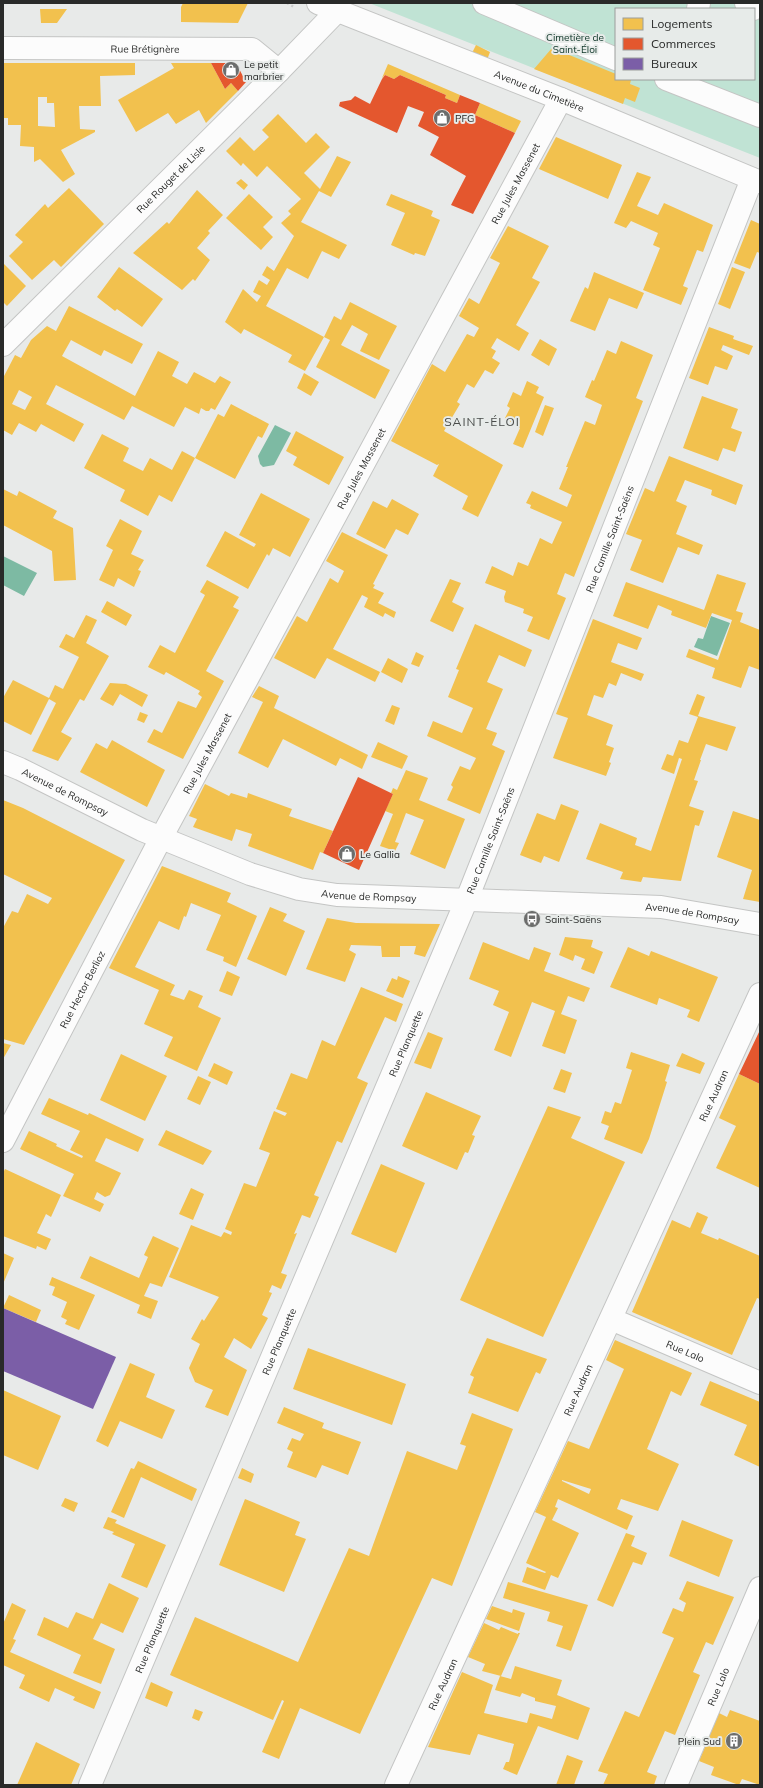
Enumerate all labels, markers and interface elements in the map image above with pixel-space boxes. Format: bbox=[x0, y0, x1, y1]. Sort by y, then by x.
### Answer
legend bbox=[615, 8, 755, 80]
text: Logements bbox=[651, 16, 712, 31]
park label: Cimetière de Saint-Éloi bbox=[546, 31, 604, 56]
text: Commerces bbox=[651, 36, 716, 51]
street label: Rue Brétignère bbox=[111, 42, 179, 56]
text: Bureaux bbox=[651, 56, 698, 71]
place label: Le petit marbrier bbox=[244, 58, 284, 83]
shop icon: Le petit marbrier bbox=[221, 60, 241, 80]
street label: Avenue du Cimetière bbox=[492, 67, 586, 115]
shop icon: PFG bbox=[432, 108, 452, 128]
place label: PFG bbox=[455, 112, 474, 125]
street label: Rue Jules Massenet bbox=[489, 141, 543, 226]
street label: Rue Rouget de Lisle bbox=[134, 142, 208, 216]
district label: SAINT-ÉLOI bbox=[444, 414, 520, 429]
street label: Rue Jules Massenet bbox=[334, 425, 389, 511]
street label: Rue Camille Saint-Saëns bbox=[583, 484, 637, 595]
street label: Rue Jules Massenet bbox=[180, 710, 235, 796]
street label: Avenue de Rompsay bbox=[20, 765, 111, 819]
street label: Rue Camille Saint-Saëns bbox=[464, 785, 518, 896]
shop icon: Le Gallia bbox=[337, 844, 357, 864]
place label: Le Gallia bbox=[360, 848, 400, 861]
street label: Avenue de Rompsay bbox=[320, 887, 417, 905]
street label: Avenue de Rompsay bbox=[645, 900, 741, 927]
bus stop icon: Saint-Saëns bbox=[522, 909, 542, 929]
place label: Saint-Saëns bbox=[545, 913, 601, 926]
street label: Rue Hector Berlioz bbox=[57, 949, 108, 1031]
street label: Rue Planquette bbox=[386, 1008, 426, 1079]
street label: Rue Audran bbox=[696, 1068, 731, 1124]
street label: Rue Planquette bbox=[259, 1306, 299, 1377]
street label: Rue Lalo bbox=[664, 1337, 707, 1365]
street label: Rue Audran bbox=[561, 1362, 596, 1418]
street label: Rue Planquette bbox=[132, 1605, 172, 1675]
street label: Rue Audran bbox=[425, 1656, 460, 1712]
street label: Rue Lalo bbox=[705, 1665, 732, 1708]
building icon: Plein Sud bbox=[724, 1731, 744, 1751]
place label: Plein Sud bbox=[678, 1735, 721, 1748]

